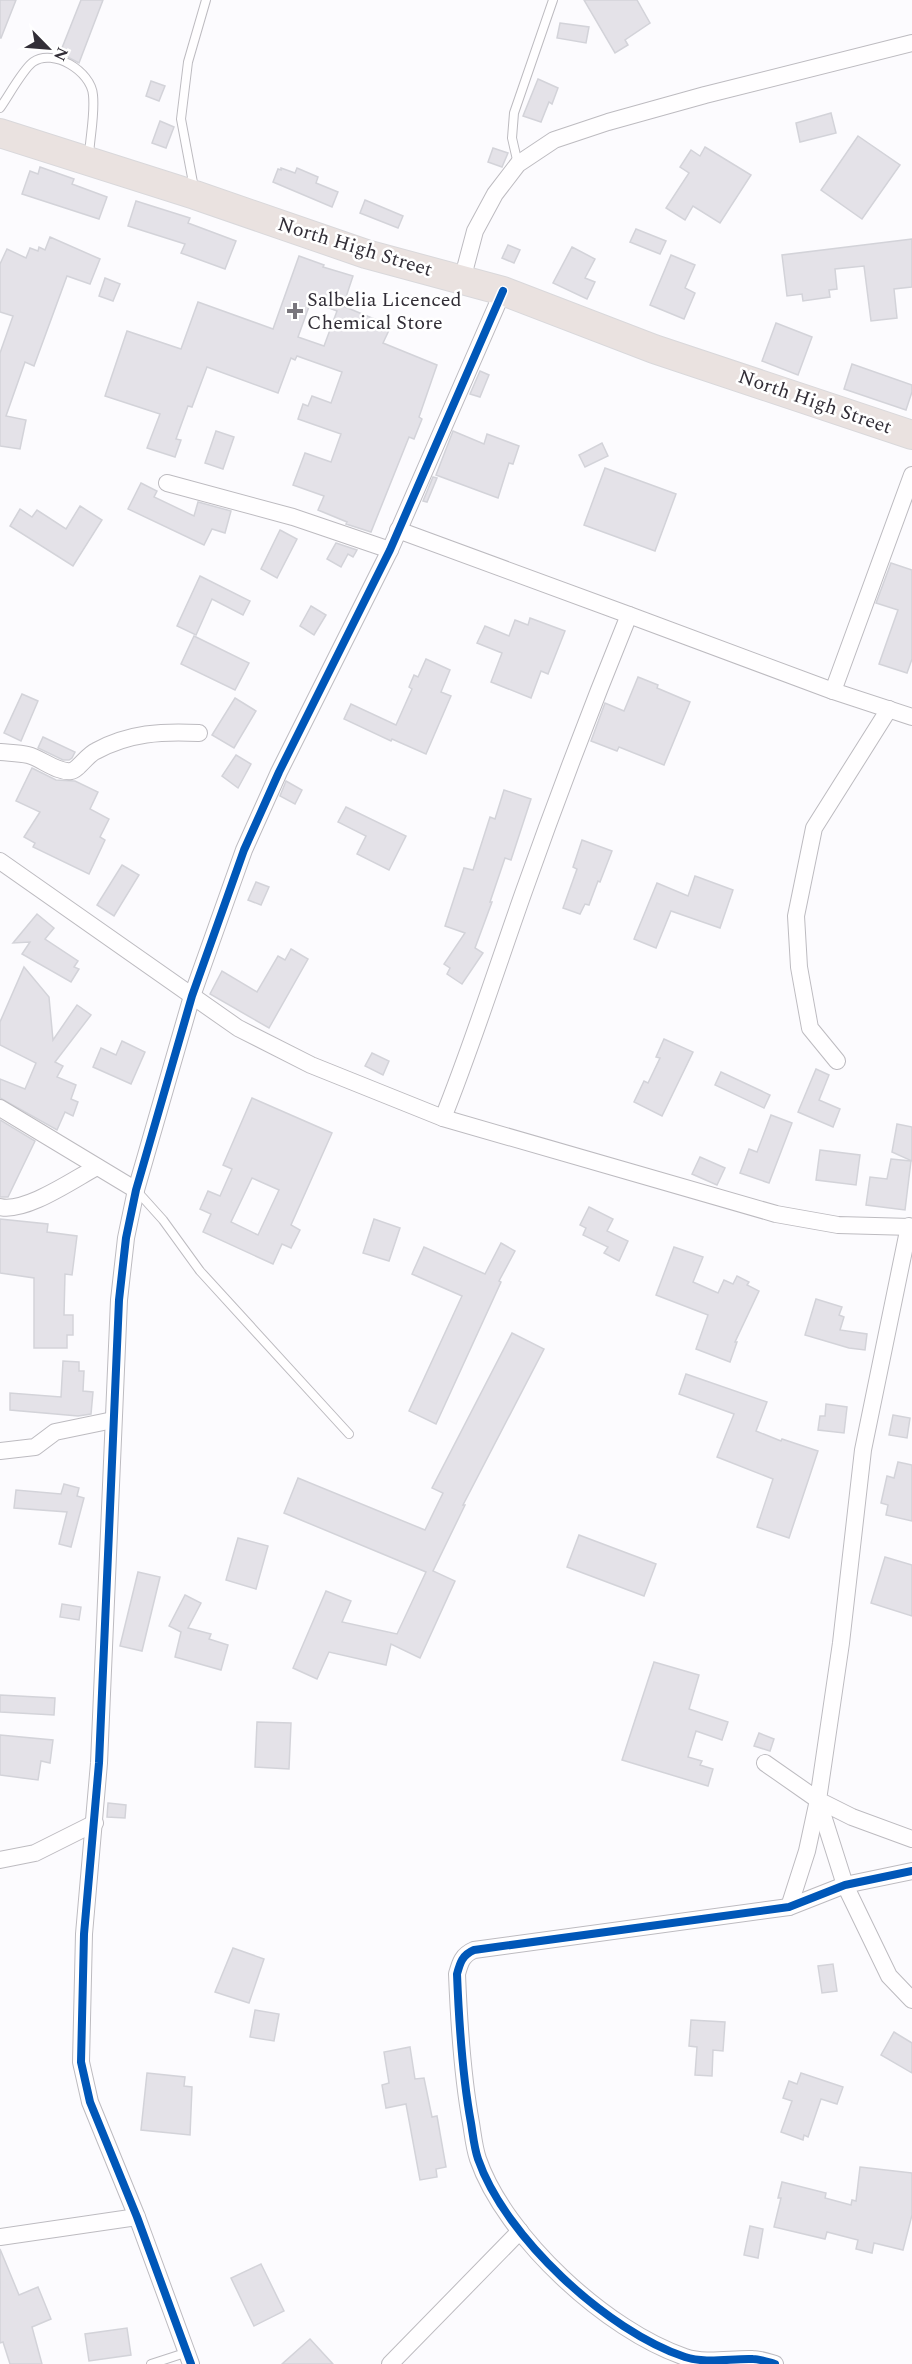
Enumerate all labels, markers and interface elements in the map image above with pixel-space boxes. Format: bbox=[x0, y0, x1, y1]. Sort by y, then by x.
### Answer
north arrow bbox=[18, 18, 78, 78]
text: N bbox=[47, 43, 74, 65]
street label: North High Street bbox=[274, 209, 436, 285]
place label: Salbelia Licenced Chemical Store bbox=[307, 285, 462, 338]
marker: Salbelia Licenced Chemical Store bbox=[288, 304, 302, 318]
street label: North High Street bbox=[734, 362, 896, 442]

